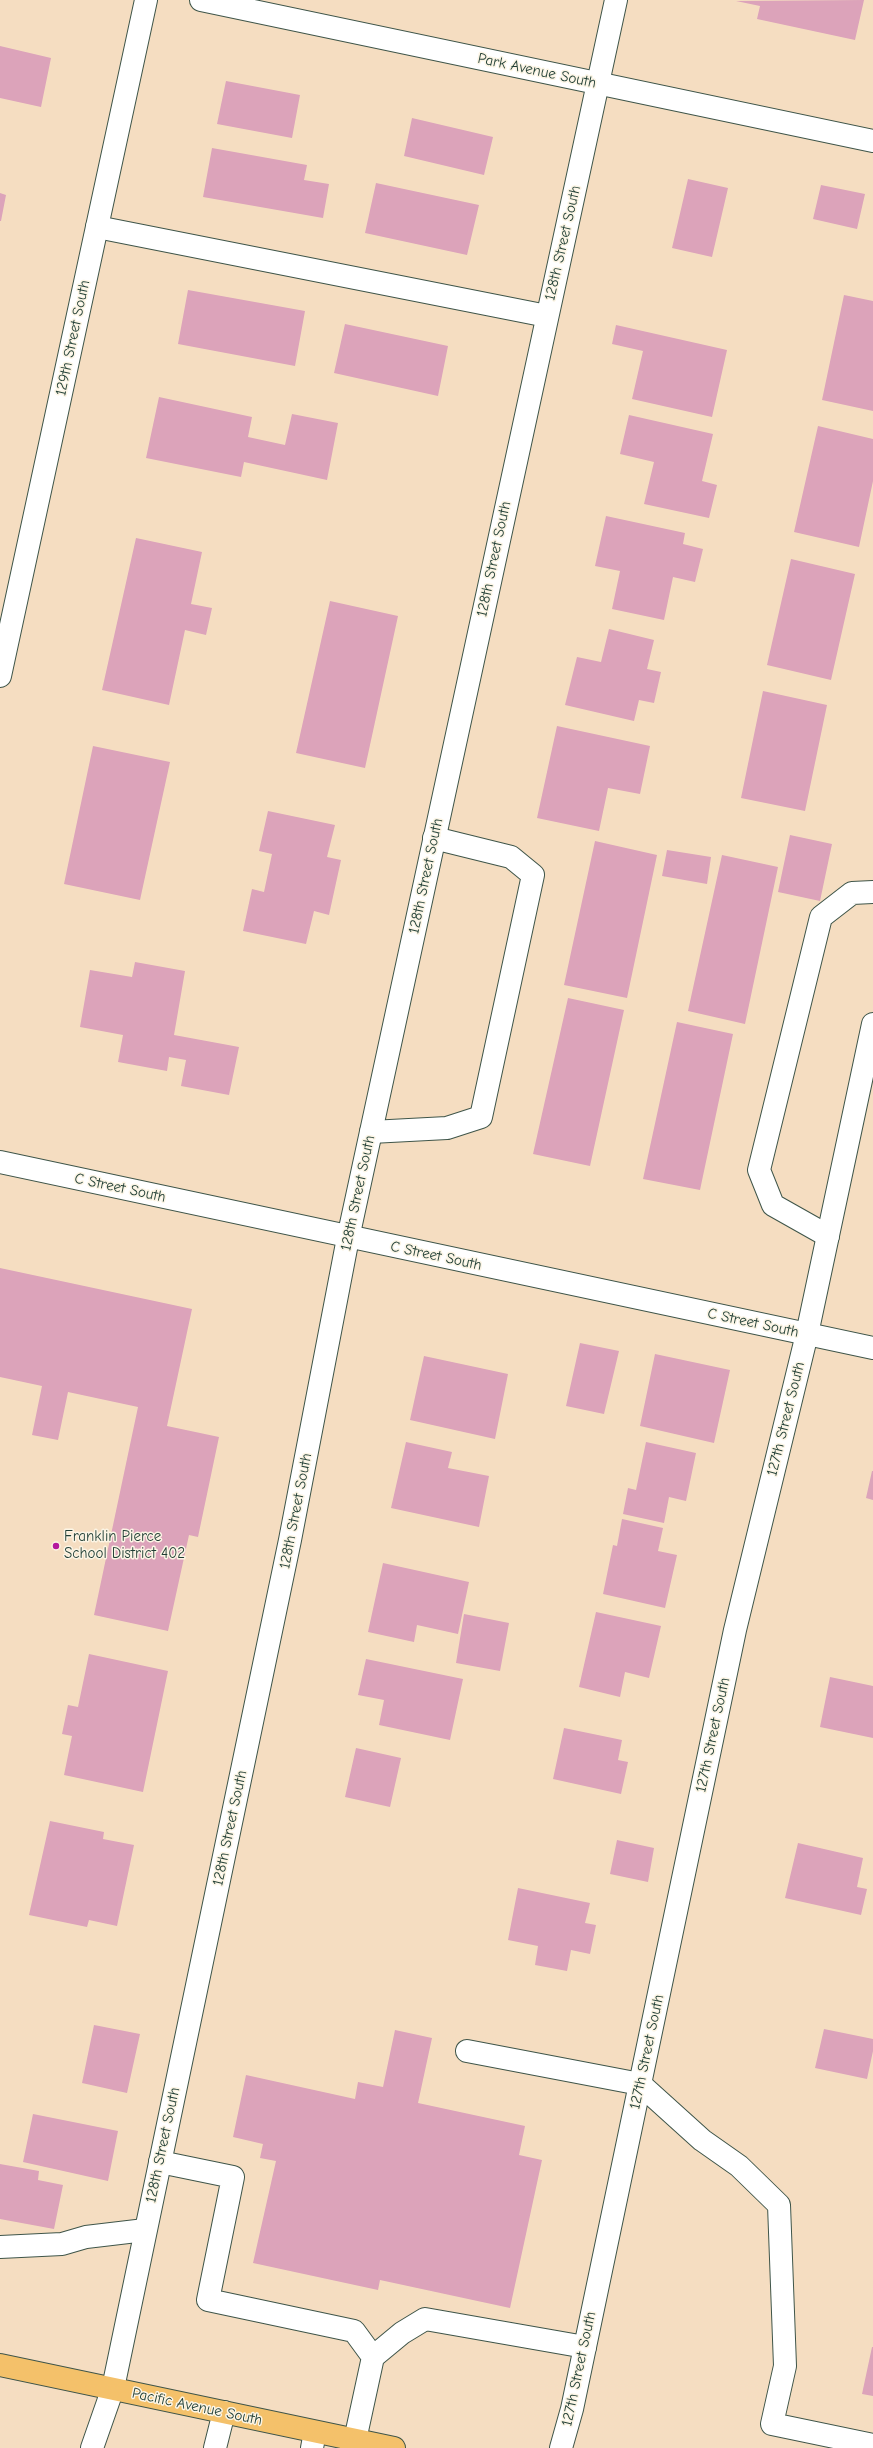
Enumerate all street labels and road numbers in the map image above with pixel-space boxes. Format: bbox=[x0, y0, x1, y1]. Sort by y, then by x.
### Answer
street label: Park Avenue South bbox=[476, 50, 598, 92]
street label: 128th Street South bbox=[541, 184, 585, 302]
street label: 129th Street South bbox=[52, 278, 94, 398]
street label: 128th Street South bbox=[473, 500, 515, 618]
street label: 128th Street South bbox=[405, 817, 447, 935]
street label: 128th Street South bbox=[337, 1134, 379, 1252]
street label: C Street South bbox=[73, 1170, 167, 1206]
street label: C Street South bbox=[389, 1238, 483, 1274]
street label: C Street South bbox=[706, 1305, 800, 1341]
street label: 127th Street South bbox=[763, 1360, 809, 1478]
street label: 128th Street South bbox=[276, 1452, 316, 1570]
street label: 127th Street South bbox=[692, 1676, 734, 1794]
street label: 128th Street South bbox=[209, 1769, 251, 1887]
street label: 127th Street South bbox=[626, 1993, 668, 2111]
street label: 128th Street South bbox=[142, 2086, 184, 2204]
street label: 127th Street South bbox=[558, 2310, 600, 2428]
street label: Pacific Avenue South bbox=[130, 2384, 264, 2430]

